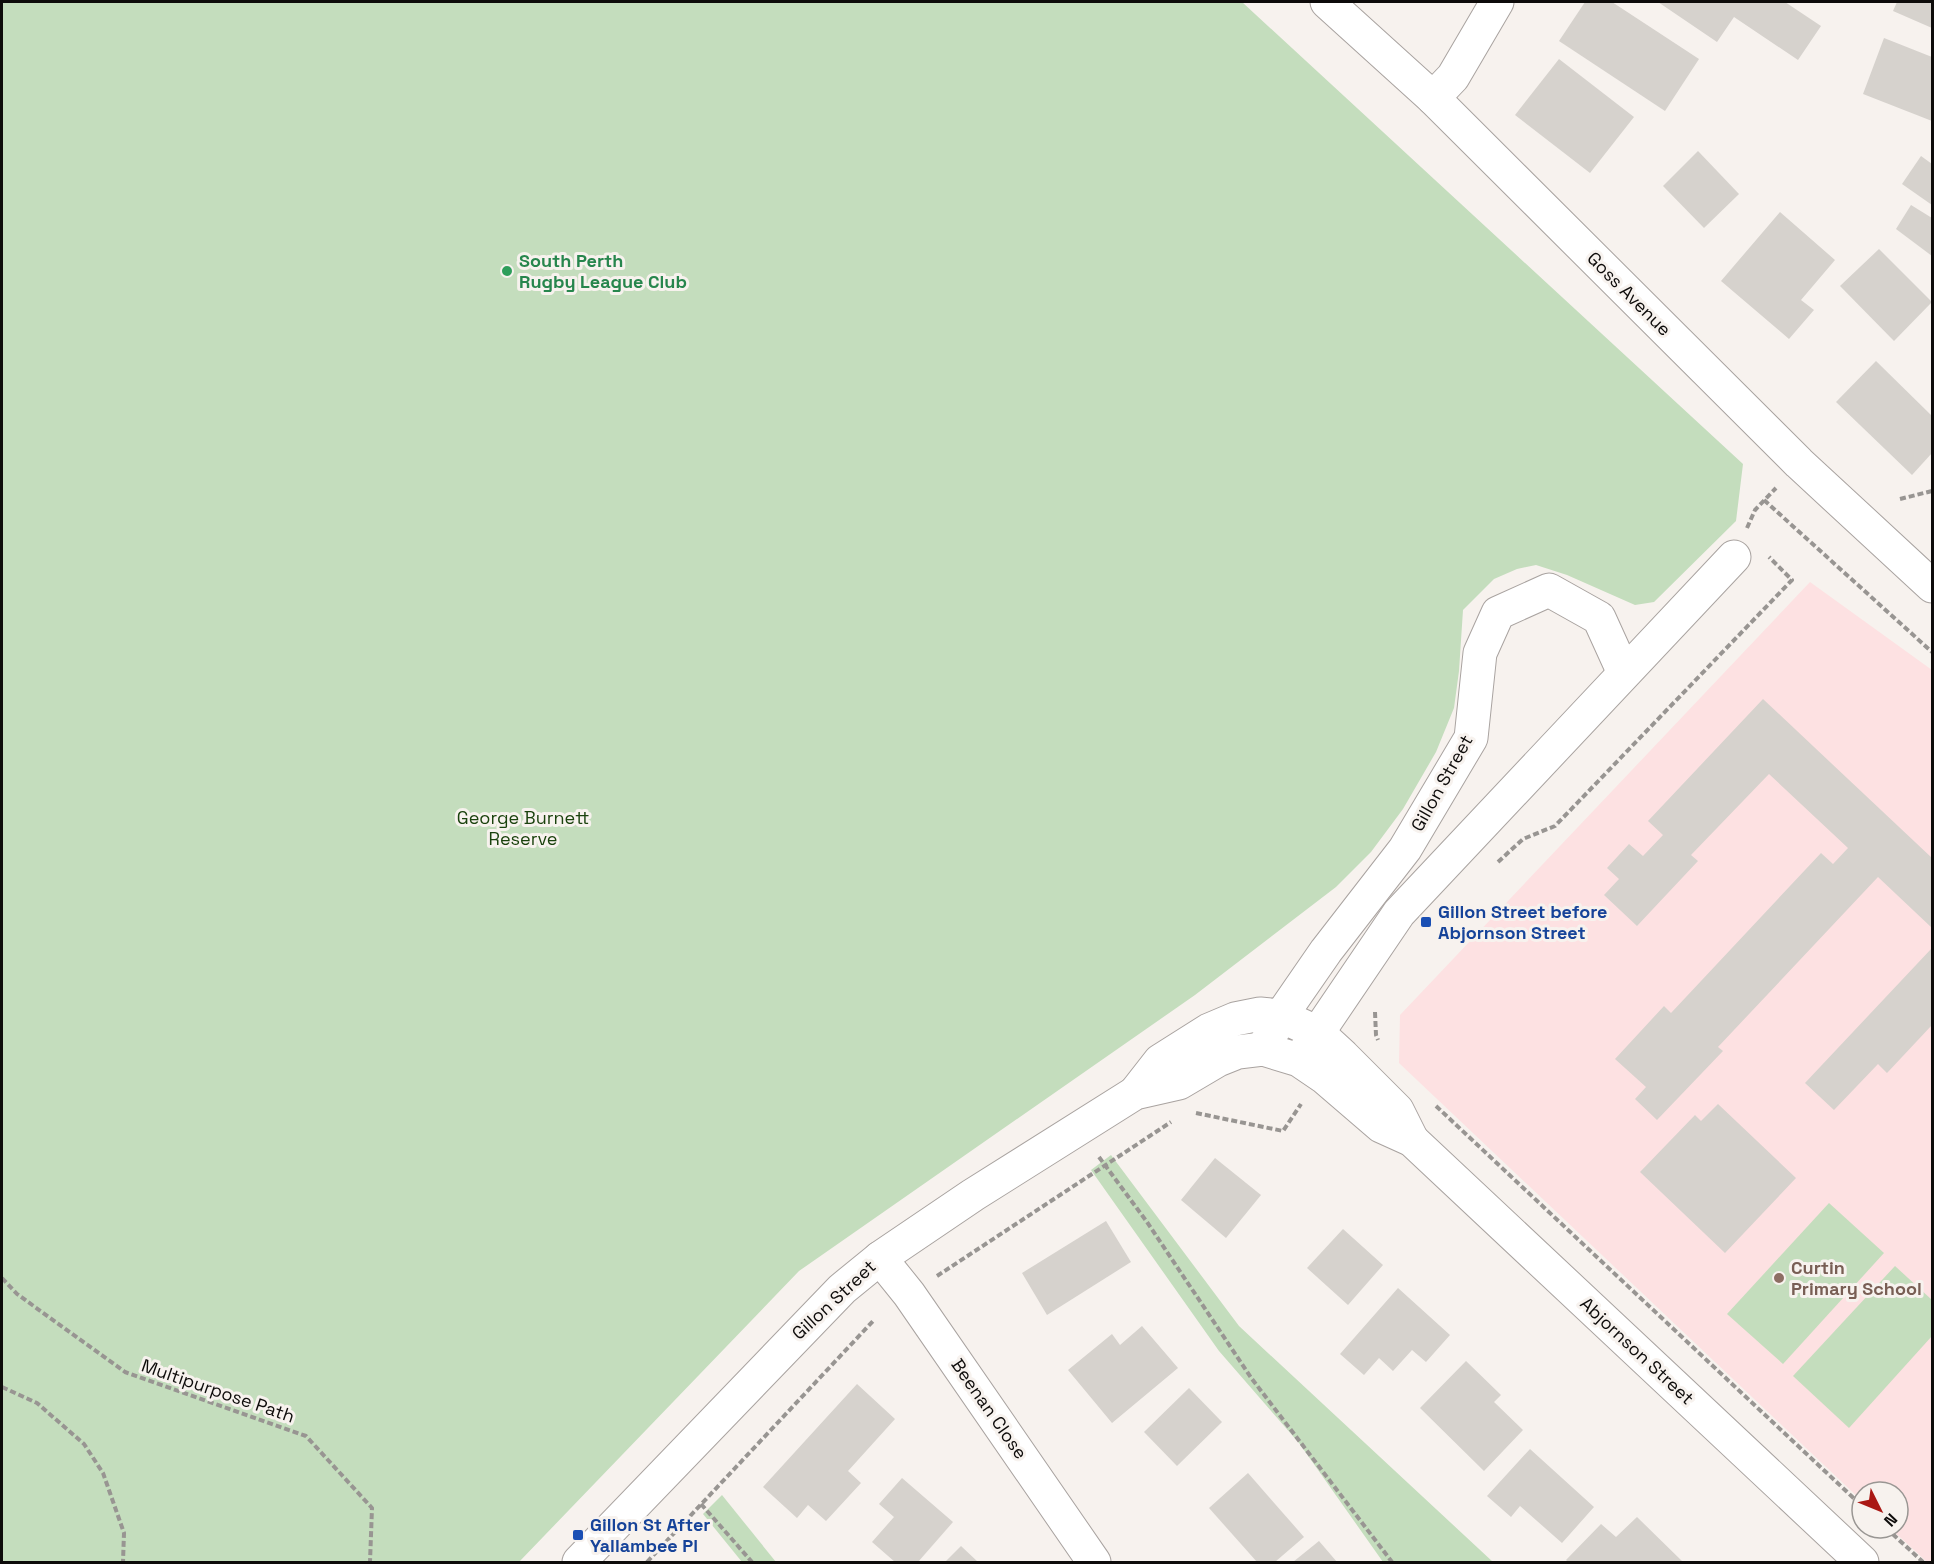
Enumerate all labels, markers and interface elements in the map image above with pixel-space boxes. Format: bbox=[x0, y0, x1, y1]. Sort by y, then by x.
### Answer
street label: Goss Avenue bbox=[1582, 247, 1676, 341]
place label: South Perth Rugby League Club bbox=[519, 249, 687, 293]
marker: South Perth Rugby League Club bbox=[500, 264, 514, 278]
street label: Gillon Street bbox=[1406, 730, 1478, 835]
park label: George Burnett Reserve bbox=[457, 806, 589, 850]
place label: Gillon Street before Abjornson Street bbox=[1438, 900, 1608, 944]
marker: Gillon Street before Abjornson Street bbox=[1419, 915, 1433, 929]
street label: Gillon Street bbox=[787, 1255, 881, 1344]
place label: Curtin Primary School bbox=[1791, 1256, 1922, 1300]
marker: Curtin Primary School bbox=[1772, 1271, 1786, 1285]
street label: Abjornson Street bbox=[1576, 1292, 1699, 1409]
street label: Multipurpose Path bbox=[139, 1354, 298, 1427]
street label: Beenan Close bbox=[946, 1354, 1033, 1463]
north arrow bbox=[1850, 1480, 1910, 1540]
text: N bbox=[1879, 1509, 1902, 1531]
place label: Gillon St After Yallambee Pl bbox=[590, 1513, 710, 1557]
marker: Gillon St After Yallambee Pl bbox=[571, 1528, 585, 1542]

